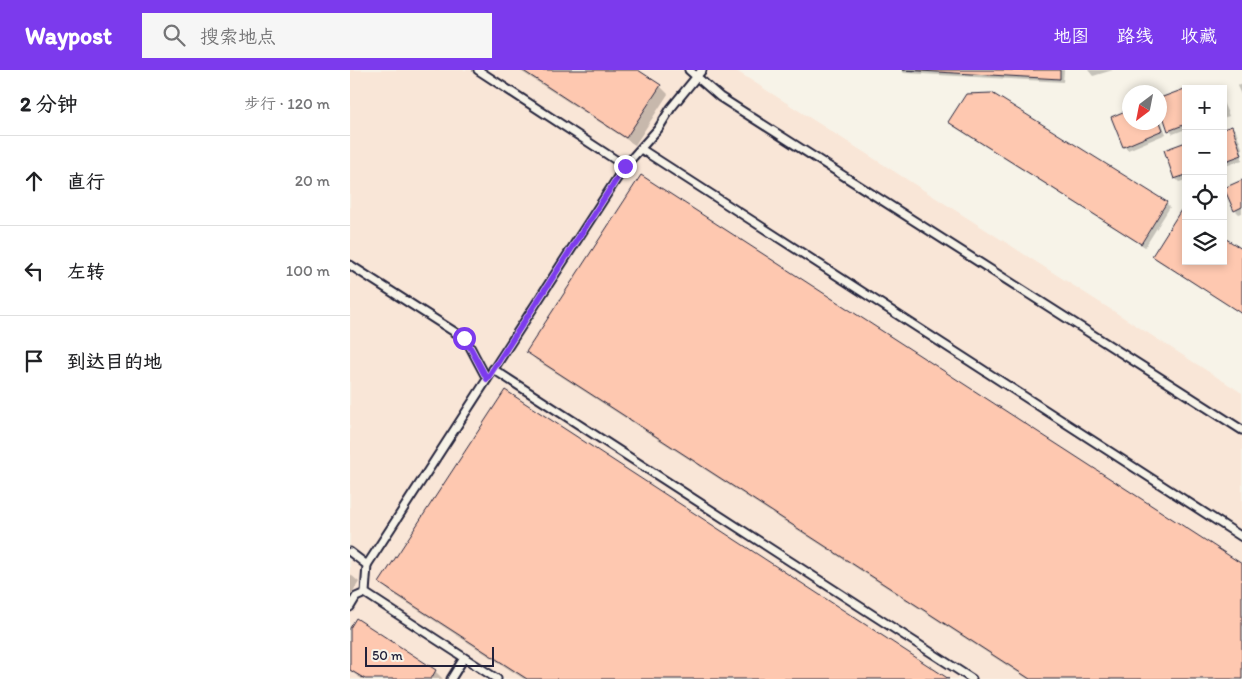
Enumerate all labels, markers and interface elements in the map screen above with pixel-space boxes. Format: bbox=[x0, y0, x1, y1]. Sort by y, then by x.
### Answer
search box bbox=[142, 13, 492, 58]
text: Waypost bbox=[25, 21, 112, 50]
icon: search bbox=[160, 21, 188, 49]
text: 搜索地点 bbox=[200, 25, 276, 48]
text: 地图 bbox=[1053, 25, 1089, 47]
text: 路线 bbox=[1117, 25, 1153, 47]
text: 收藏 bbox=[1181, 25, 1217, 47]
north arrow bbox=[1122, 85, 1167, 130]
map controls bbox=[1182, 85, 1227, 265]
button: + bbox=[1182, 85, 1227, 130]
text: 2 分钟 bbox=[20, 91, 78, 116]
text: 步行 · 120 m bbox=[244, 94, 330, 113]
button: − bbox=[1182, 130, 1227, 175]
route end bbox=[614, 155, 637, 178]
icon: ahead bbox=[20, 167, 48, 195]
text: 直行 bbox=[67, 170, 105, 193]
text: 20 m bbox=[295, 171, 330, 190]
button: locate bbox=[1182, 175, 1227, 220]
button: layers bbox=[1182, 220, 1227, 265]
icon: left bbox=[20, 257, 48, 285]
text: 左转 bbox=[67, 260, 105, 283]
text: 100 m bbox=[286, 261, 330, 280]
route start bbox=[453, 327, 476, 350]
icon: arrive bbox=[20, 347, 48, 375]
text: 到达目的地 bbox=[67, 350, 162, 373]
scale bar bbox=[365, 644, 494, 667]
text: 50 m bbox=[372, 647, 403, 664]

